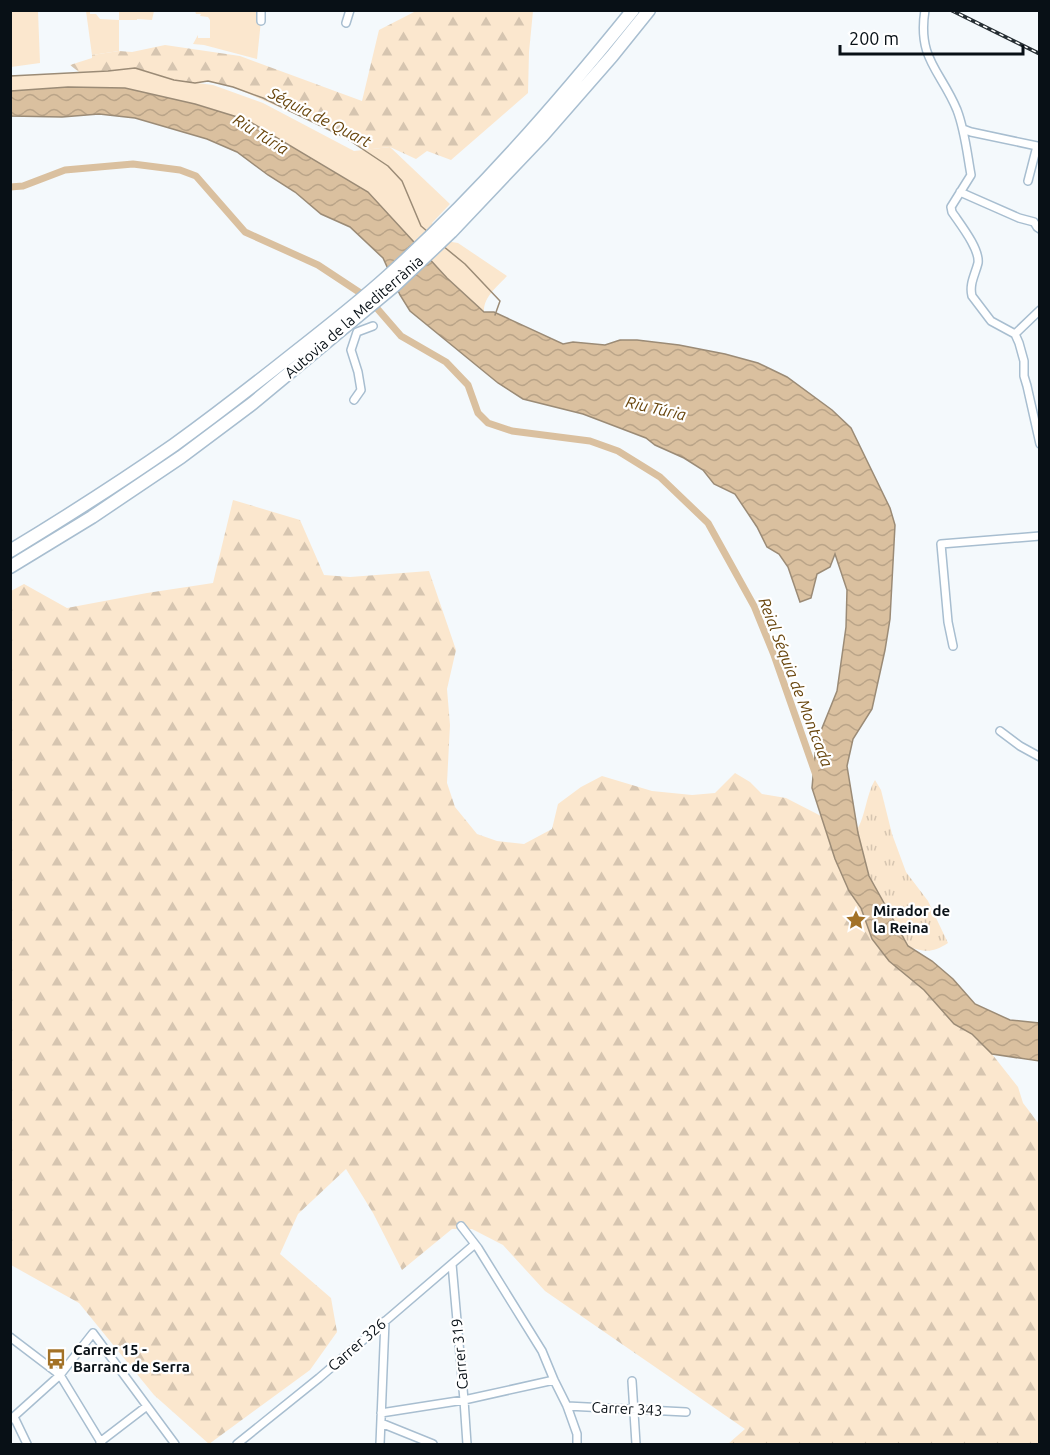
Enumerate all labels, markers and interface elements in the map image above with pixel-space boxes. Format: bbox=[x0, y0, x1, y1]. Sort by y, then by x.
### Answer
scale bar bbox=[840, 18, 1023, 56]
text: 200 m bbox=[849, 28, 899, 48]
water label: Séquia de Quart bbox=[265, 83, 375, 152]
water label: Riu Túria bbox=[230, 110, 292, 158]
street label: Autovia de la Mediterrània bbox=[281, 252, 426, 381]
water label: Riu Túria bbox=[624, 392, 688, 424]
water label: Reial Séquia de Montcada bbox=[755, 595, 837, 770]
place label: Mirador de la Reina bbox=[873, 902, 950, 936]
place icon: Mirador de la Reina bbox=[844, 908, 868, 932]
street label: Carrer 326 bbox=[324, 1315, 389, 1374]
street label: Carrer 319 bbox=[448, 1318, 471, 1390]
place label: Carrer 15 - Barranc de Serra bbox=[73, 1341, 190, 1375]
bus stop icon: Carrer 15 - Barranc de Serra bbox=[44, 1347, 68, 1371]
street label: Carrer 343 bbox=[591, 1398, 663, 1419]

